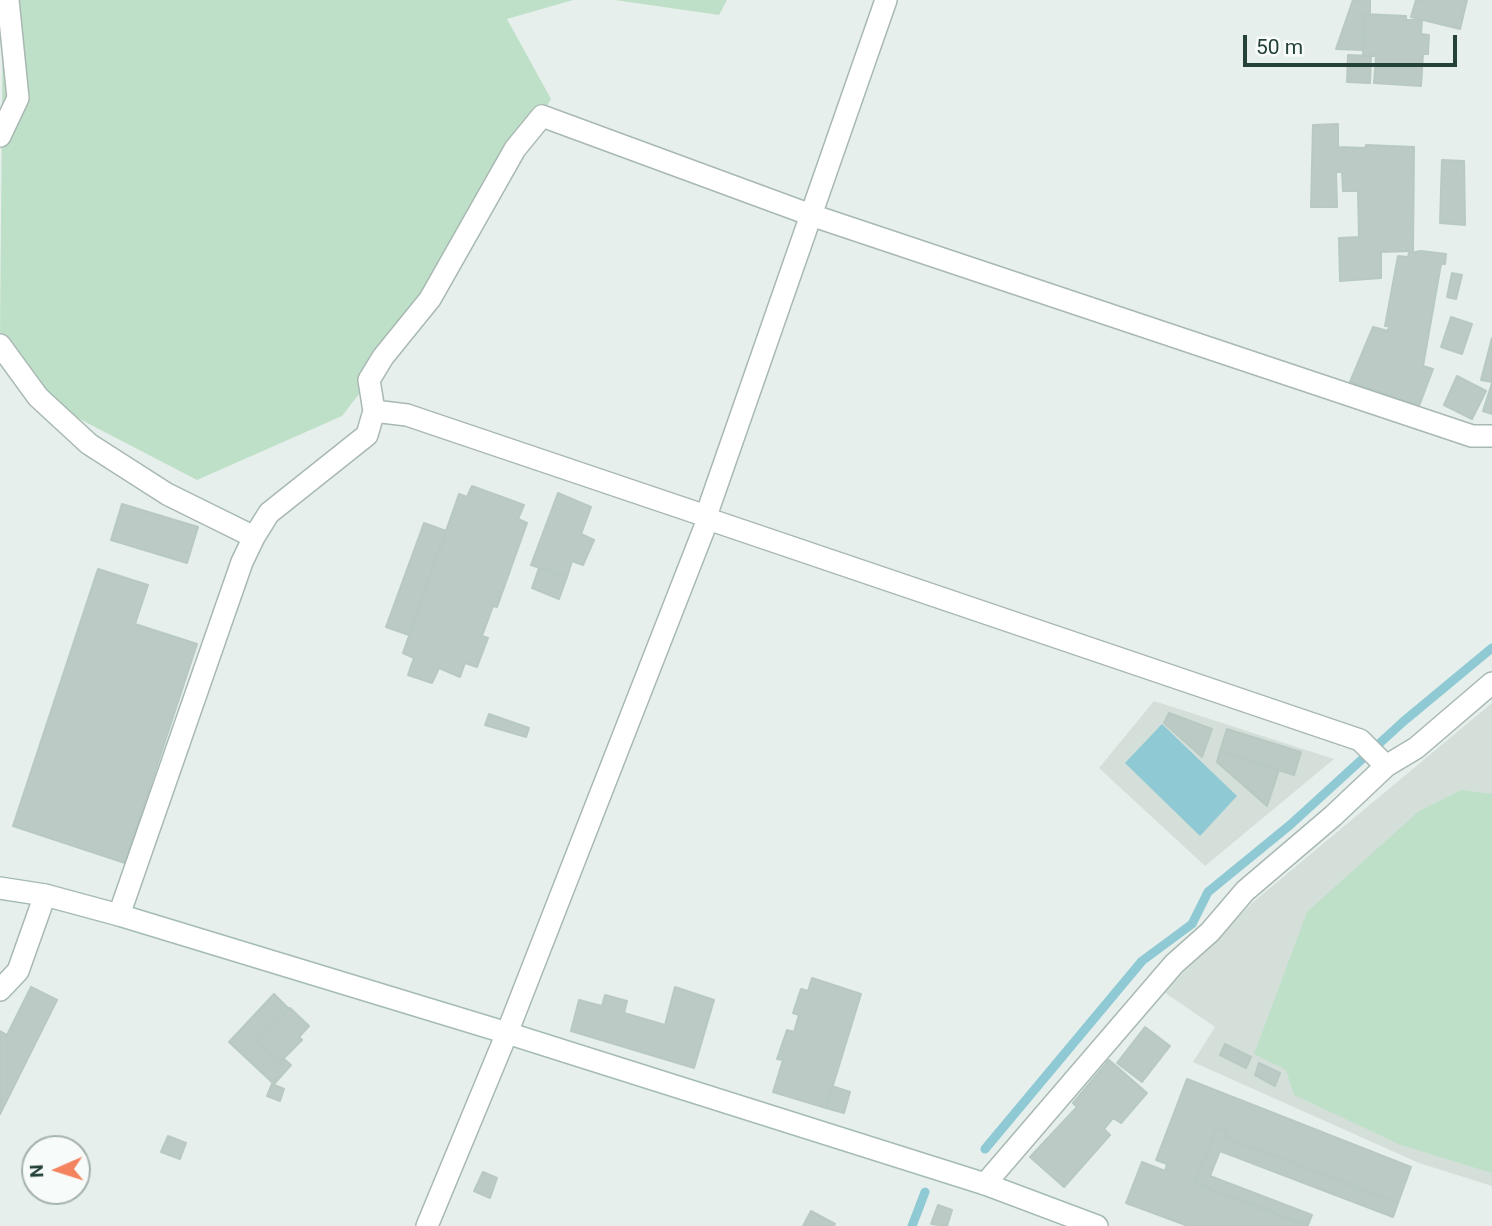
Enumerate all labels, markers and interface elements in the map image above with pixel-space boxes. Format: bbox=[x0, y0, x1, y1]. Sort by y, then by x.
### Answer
scale bar bbox=[1247, 21, 1460, 65]
text: 50 m bbox=[1256, 35, 1303, 59]
north arrow bbox=[21, 1135, 91, 1205]
text: N bbox=[25, 1164, 48, 1178]

